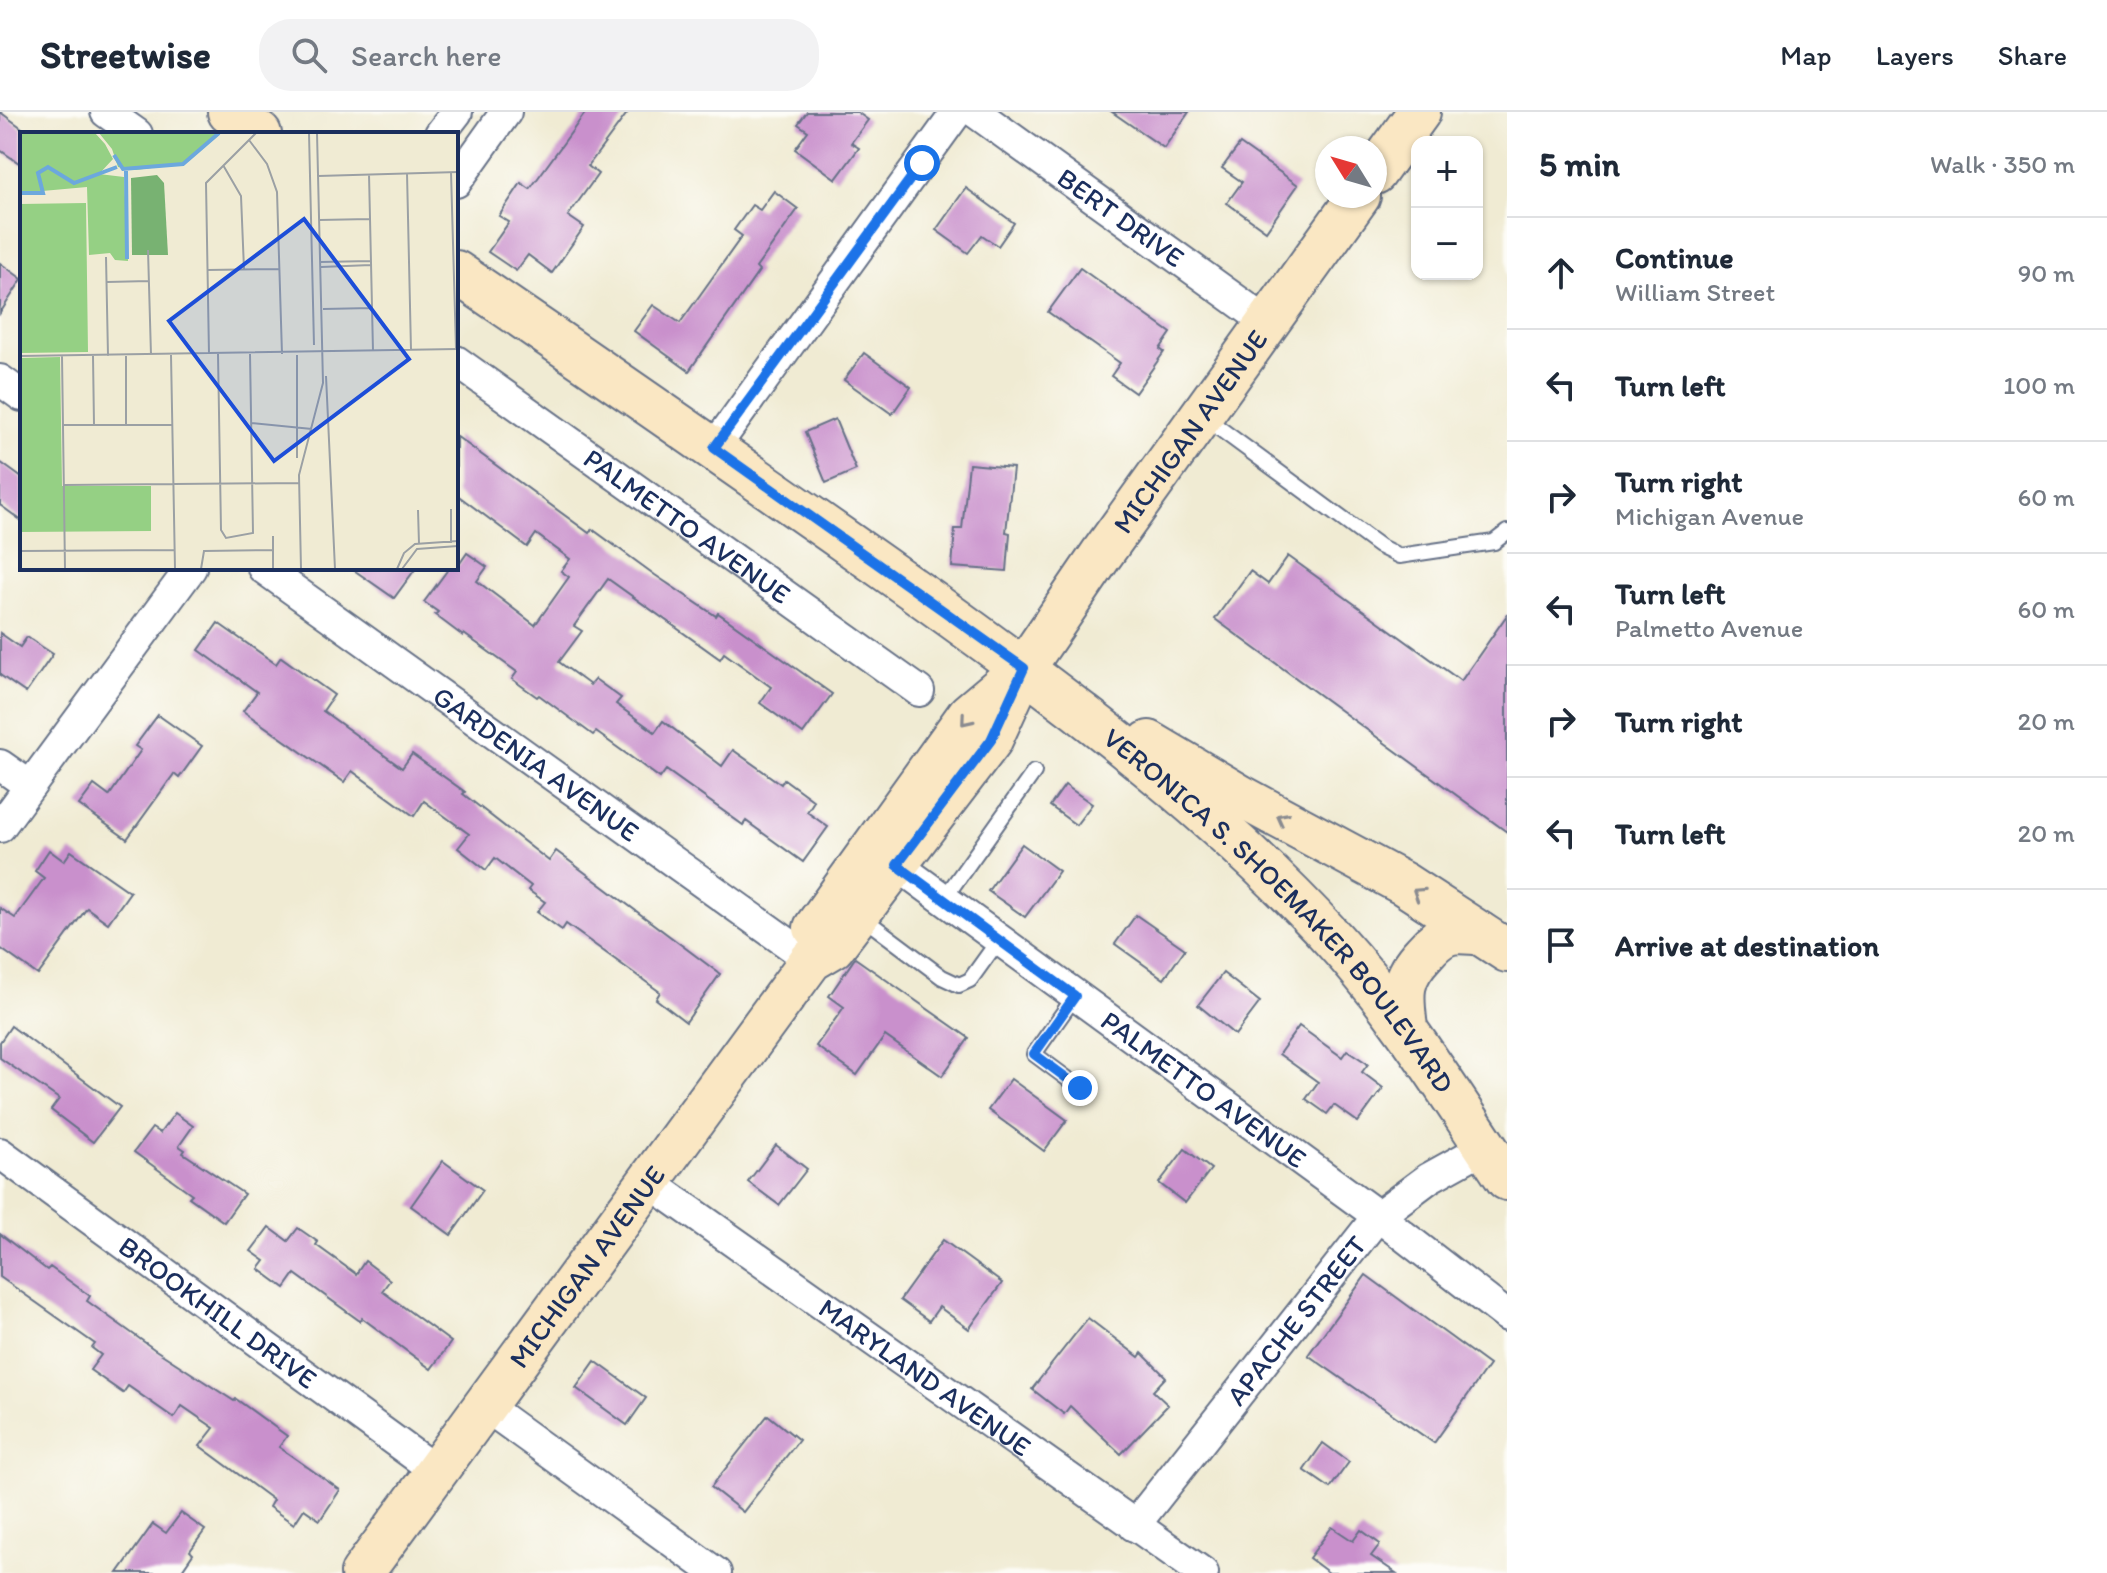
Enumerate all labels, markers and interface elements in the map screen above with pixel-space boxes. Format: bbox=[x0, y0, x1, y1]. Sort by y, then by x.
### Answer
search box bbox=[259, 19, 819, 91]
text: Streetwise bbox=[40, 32, 211, 78]
icon: search bbox=[287, 33, 331, 77]
text: Search here bbox=[351, 37, 501, 74]
text: Map bbox=[1780, 38, 1832, 72]
text: Layers bbox=[1876, 38, 1954, 72]
text: Share bbox=[1998, 38, 2067, 72]
inset map bbox=[20, 132, 458, 570]
north arrow bbox=[1315, 136, 1387, 208]
map controls bbox=[1411, 136, 1483, 280]
button: + bbox=[1411, 136, 1483, 208]
text: 5 min bbox=[1539, 144, 1620, 185]
route start bbox=[904, 145, 940, 181]
text: Walk · 350 m bbox=[1930, 148, 2075, 180]
street label: BERT DRIVE bbox=[1051, 160, 1191, 274]
button: − bbox=[1411, 208, 1483, 280]
text: Continue bbox=[1615, 239, 1734, 276]
icon: ahead bbox=[1539, 251, 1583, 295]
text: 90 m bbox=[2018, 257, 2075, 289]
text: William Street bbox=[1615, 276, 1775, 308]
street label: MICHIGAN AVENUE bbox=[1105, 323, 1274, 540]
icon: left bbox=[1539, 363, 1583, 407]
text: Turn left bbox=[1615, 367, 1726, 404]
text: 100 m bbox=[2003, 369, 2075, 401]
street label: PALMETTO AVENUE bbox=[577, 441, 797, 611]
text: Turn right bbox=[1615, 463, 1743, 500]
icon: right bbox=[1539, 475, 1583, 519]
text: 60 m bbox=[2018, 481, 2075, 513]
text: Michigan Avenue bbox=[1615, 500, 1804, 532]
text: Turn left bbox=[1615, 575, 1726, 612]
icon: left bbox=[1539, 587, 1583, 631]
text: 60 m bbox=[2018, 593, 2075, 625]
text: Palmetto Avenue bbox=[1615, 612, 1803, 644]
street label: GARDENIA AVENUE bbox=[427, 678, 646, 849]
icon: right bbox=[1539, 699, 1583, 743]
text: Turn right bbox=[1615, 703, 1743, 740]
text: 20 m bbox=[2018, 705, 2075, 737]
one-way arrow bbox=[961, 710, 976, 725]
street label: VERONICA S. SHOEMAKER BOULEVARD bbox=[1097, 720, 1462, 1099]
icon: left bbox=[1539, 811, 1583, 855]
one-way arrow bbox=[1275, 813, 1290, 828]
text: Turn left bbox=[1615, 815, 1726, 852]
text: 20 m bbox=[2018, 817, 2075, 849]
one-way arrow bbox=[1412, 888, 1427, 903]
icon: arrive bbox=[1539, 923, 1583, 967]
text: Arrive at destination bbox=[1615, 927, 1879, 964]
street label: PALMETTO AVENUE bbox=[1095, 1003, 1313, 1175]
route end bbox=[1062, 1070, 1098, 1106]
street label: MICHIGAN AVENUE bbox=[501, 1159, 672, 1374]
street label: APACHE STREET bbox=[1219, 1228, 1373, 1412]
street label: BROOKHILL DRIVE bbox=[112, 1229, 324, 1396]
street label: MARYLAND AVENUE bbox=[812, 1290, 1038, 1463]

